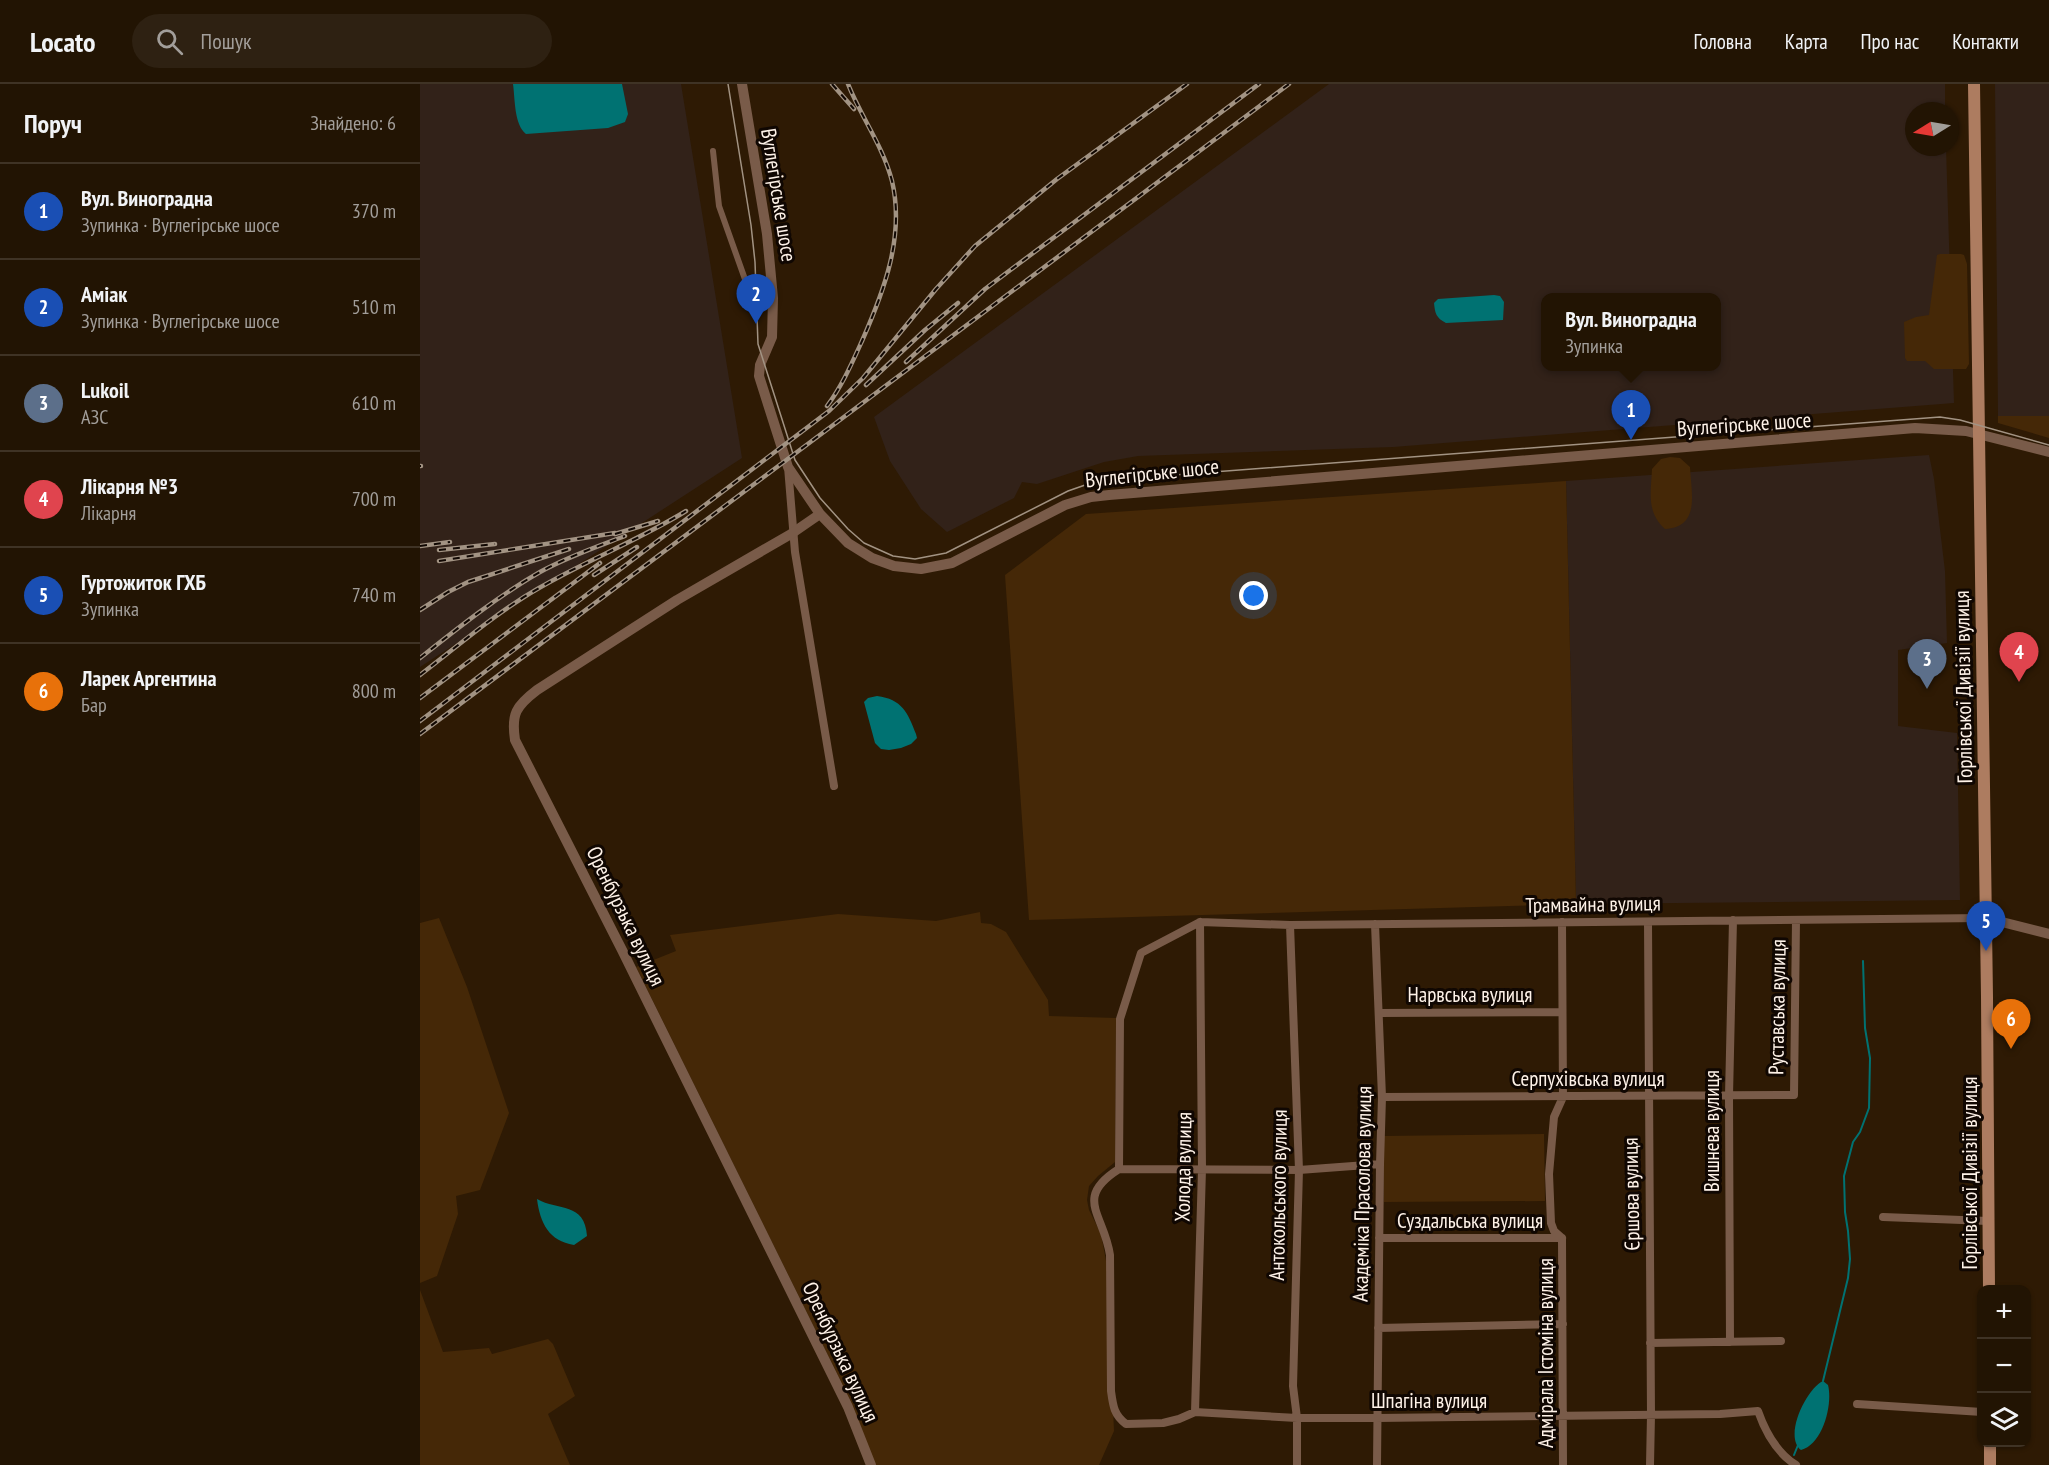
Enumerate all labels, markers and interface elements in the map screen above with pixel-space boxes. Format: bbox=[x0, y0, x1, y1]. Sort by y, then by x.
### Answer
search box bbox=[132, 14, 552, 68]
text: Locato bbox=[30, 23, 96, 60]
icon: search bbox=[153, 25, 186, 58]
text: Пошук bbox=[201, 27, 252, 55]
text: Головна bbox=[1694, 28, 1752, 55]
text: Карта bbox=[1785, 28, 1828, 55]
text: Про нас bbox=[1861, 28, 1919, 55]
text: Контакти bbox=[1952, 28, 2019, 55]
north arrow bbox=[1905, 102, 1959, 156]
text: Поруч bbox=[24, 107, 82, 140]
text: Знайдено: 6 bbox=[310, 110, 396, 136]
street label: Вуглегірське шосе bbox=[755, 126, 803, 264]
text: Вул. Виноградна bbox=[81, 184, 213, 212]
text: 1 bbox=[39, 198, 48, 224]
text: 370 m bbox=[352, 198, 396, 224]
text: Зупинка · Вуглегірське шосе bbox=[81, 212, 280, 238]
pin: 2 bbox=[736, 274, 776, 324]
text: Аміак bbox=[81, 280, 127, 308]
popup bbox=[1541, 293, 1721, 371]
text: 2 bbox=[39, 294, 48, 320]
text: 510 m bbox=[352, 294, 396, 320]
text: Вул. Виноградна bbox=[1565, 305, 1697, 333]
text: Зупинка · Вуглегірське шосе bbox=[81, 308, 280, 334]
text: Зупинка bbox=[1565, 333, 1623, 359]
text: Lukoil bbox=[81, 376, 129, 404]
text: 3 bbox=[39, 390, 48, 416]
text: 610 m bbox=[352, 390, 396, 416]
pin: 1 bbox=[1612, 390, 1650, 440]
text: АЗС bbox=[81, 404, 108, 430]
street label: Вуглегірське шосе bbox=[1676, 406, 1812, 442]
street label: Вуглегірське шосе bbox=[1084, 453, 1220, 493]
text: Лікарня №3 bbox=[81, 472, 178, 500]
text: 4 bbox=[39, 486, 48, 512]
text: 700 m bbox=[352, 486, 396, 512]
text: Лікарня bbox=[81, 500, 136, 526]
text: Гуртожиток ГХБ bbox=[81, 568, 206, 596]
your location bbox=[1239, 581, 1268, 610]
text: 5 bbox=[39, 582, 48, 608]
text: 740 m bbox=[352, 582, 396, 608]
street label: Горлівської Дивізії вулиця bbox=[1948, 590, 1978, 784]
text: Зупинка bbox=[81, 596, 139, 622]
pin: 4 bbox=[2000, 632, 2038, 682]
pin: 3 bbox=[1908, 640, 1946, 689]
text: Ларек Аргентина bbox=[81, 664, 217, 692]
text: 6 bbox=[39, 678, 48, 704]
text: 800 m bbox=[352, 678, 396, 704]
text: Бар bbox=[81, 692, 107, 718]
street label: Оренбурзька вулиця bbox=[581, 842, 671, 990]
street label: Трамвайна вулиця bbox=[1525, 889, 1661, 919]
pin: 5 bbox=[1966, 902, 2006, 951]
street label: Руставська вулиця bbox=[1762, 939, 1792, 1075]
street label: Нарвська вулиця bbox=[1408, 981, 1532, 1008]
pin: 6 bbox=[1992, 1000, 2030, 1049]
street label: Серпухівська вулиця bbox=[1511, 1065, 1665, 1092]
street label: Вишнева вулиця bbox=[1698, 1070, 1725, 1192]
street label: Горлівської Дивізії вулиця bbox=[1956, 1077, 1983, 1269]
street label: Академіка Прасолова вулиця bbox=[1347, 1086, 1377, 1302]
street label: Антокольського вулиця bbox=[1263, 1109, 1293, 1281]
street label: Холода вулиця bbox=[1169, 1112, 1197, 1222]
street label: Єршова вулиця bbox=[1617, 1137, 1645, 1251]
street label: Суздальська вулиця bbox=[1397, 1207, 1543, 1234]
street label: Адмірала Істоміна вулиця bbox=[1532, 1258, 1559, 1448]
street label: Оренбурзька вулиця bbox=[797, 1277, 885, 1427]
map controls bbox=[1977, 1285, 2031, 1447]
button: + bbox=[1977, 1285, 2031, 1339]
button: − bbox=[1977, 1339, 2031, 1393]
street label: Шпагіна вулиця bbox=[1371, 1387, 1487, 1414]
button: layers bbox=[1977, 1393, 2031, 1447]

